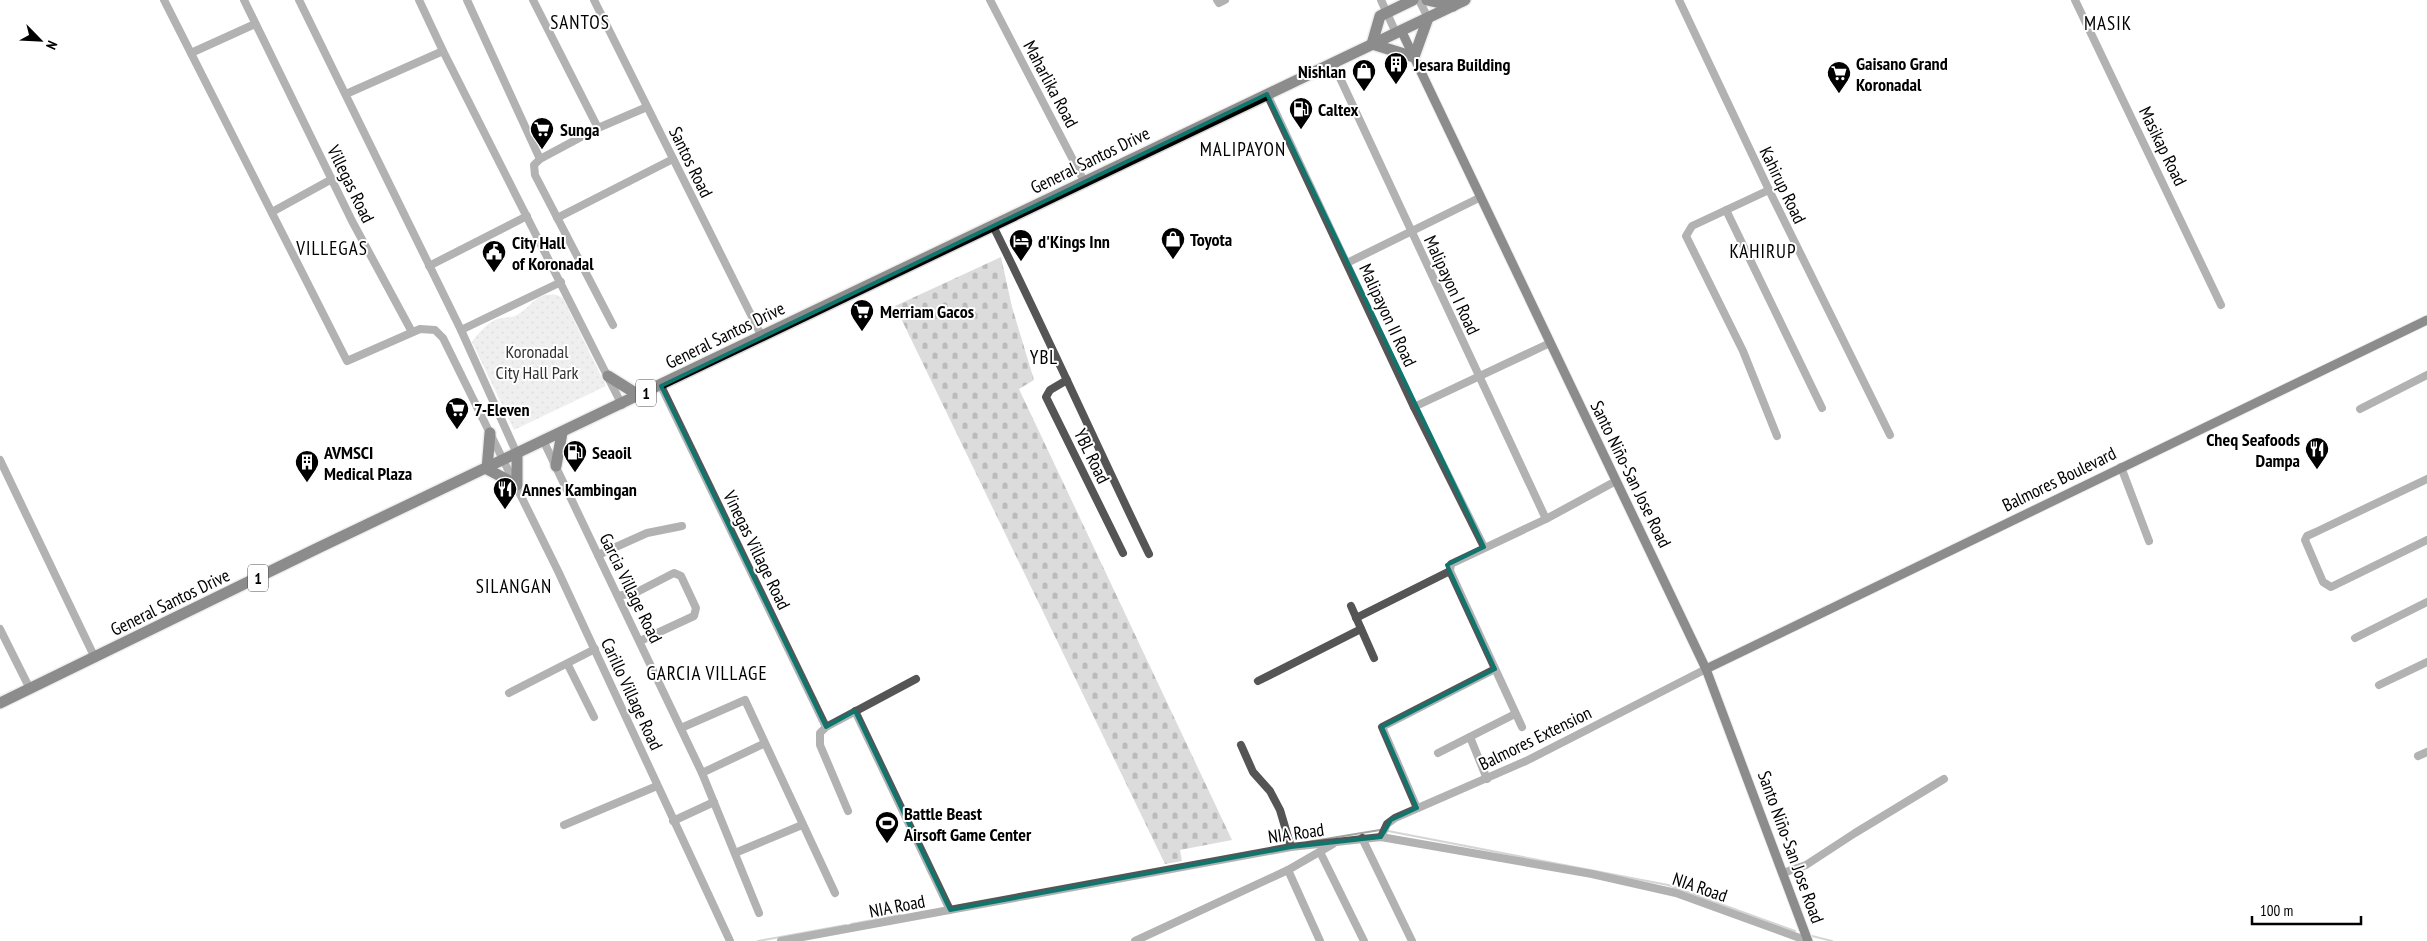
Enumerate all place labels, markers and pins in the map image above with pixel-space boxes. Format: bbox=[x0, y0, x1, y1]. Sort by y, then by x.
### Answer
building icon: Jesara Building bbox=[1383, 51, 1409, 85]
place label: Gaisano Grand Koronadal bbox=[1856, 52, 1948, 96]
place label: Jesara Building bbox=[1413, 53, 1510, 76]
shop icon: Nishlan bbox=[1351, 58, 1377, 92]
place label: Nishlan bbox=[1298, 60, 1346, 83]
supermarket icon: Gaisano Grand Koronadal bbox=[1826, 60, 1852, 94]
fuel station icon: Caltex bbox=[1288, 96, 1314, 130]
place label: Caltex bbox=[1318, 98, 1359, 121]
supermarket icon: Sunga bbox=[529, 116, 555, 150]
place label: Sunga bbox=[560, 118, 599, 141]
shop icon: Toyota bbox=[1160, 226, 1186, 260]
hotel icon: d'Kings Inn bbox=[1008, 228, 1034, 262]
place label: Toyota bbox=[1190, 228, 1232, 251]
place label: d'Kings Inn bbox=[1038, 230, 1110, 253]
place label: City Hall of Koronadal bbox=[512, 231, 594, 275]
public building icon: City Hall of Koronadal bbox=[481, 239, 507, 273]
supermarket icon: Merriam Gacos bbox=[849, 298, 875, 332]
place label: Merriam Gacos bbox=[880, 300, 974, 323]
supermarket icon: 7-Eleven bbox=[444, 396, 470, 430]
place label: 7-Eleven bbox=[474, 398, 530, 421]
place label: Cheq Seafoods Dampa bbox=[2206, 428, 2300, 472]
restaurant icon: Cheq Seafoods Dampa bbox=[2304, 436, 2330, 470]
fuel station icon: Seaoil bbox=[562, 439, 588, 473]
place label: AVMSCI Medical Plaza bbox=[323, 441, 412, 485]
place label: Seaoil bbox=[592, 441, 632, 464]
building icon: AVMSCI Medical Plaza bbox=[294, 449, 320, 483]
restaurant icon: Annes Kambingan bbox=[492, 476, 518, 510]
place label: Annes Kambingan bbox=[521, 478, 637, 501]
place label: Battle Beast Airsoft Game Center bbox=[903, 802, 1032, 846]
sports icon: Battle Beast Airsoft Game Center bbox=[874, 810, 900, 844]

